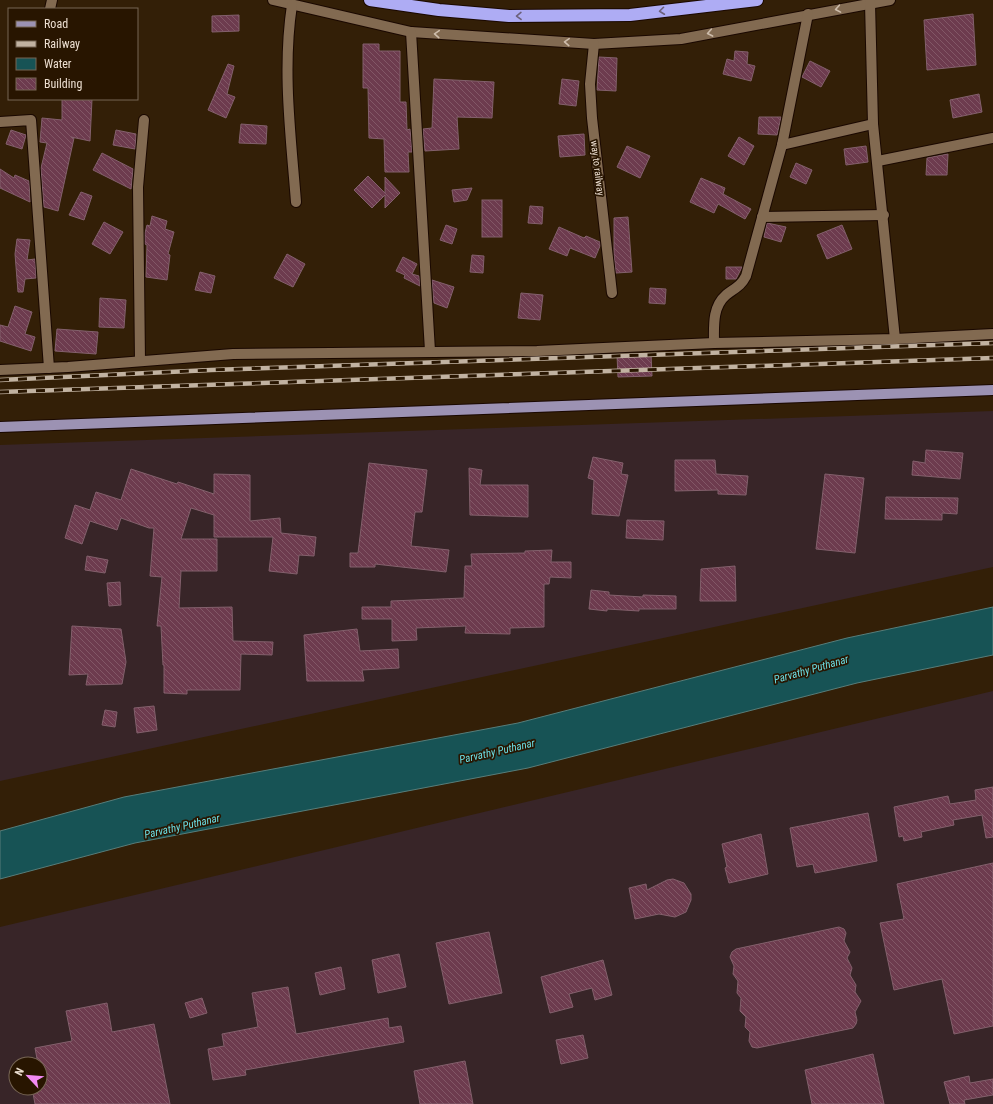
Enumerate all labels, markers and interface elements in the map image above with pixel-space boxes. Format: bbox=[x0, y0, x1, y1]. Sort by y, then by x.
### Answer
one-way arrow bbox=[835, 4, 841, 13]
one-way arrow bbox=[659, 6, 666, 15]
legend bbox=[8, 8, 138, 100]
one-way arrow bbox=[516, 12, 522, 20]
text: Road bbox=[44, 17, 68, 31]
one-way arrow bbox=[434, 29, 440, 38]
one-way arrow bbox=[707, 29, 714, 37]
text: Railway bbox=[44, 37, 80, 51]
one-way arrow bbox=[564, 38, 570, 46]
text: Water bbox=[44, 57, 72, 71]
text: Building bbox=[44, 77, 82, 91]
street label: way to railway bbox=[589, 140, 606, 196]
water label: Parvathy Puthanar bbox=[772, 652, 851, 686]
water label: Parvathy Puthanar bbox=[458, 736, 537, 767]
water label: Parvathy Puthanar bbox=[143, 811, 222, 842]
north arrow bbox=[8, 1056, 48, 1096]
text: N bbox=[12, 1066, 27, 1078]

